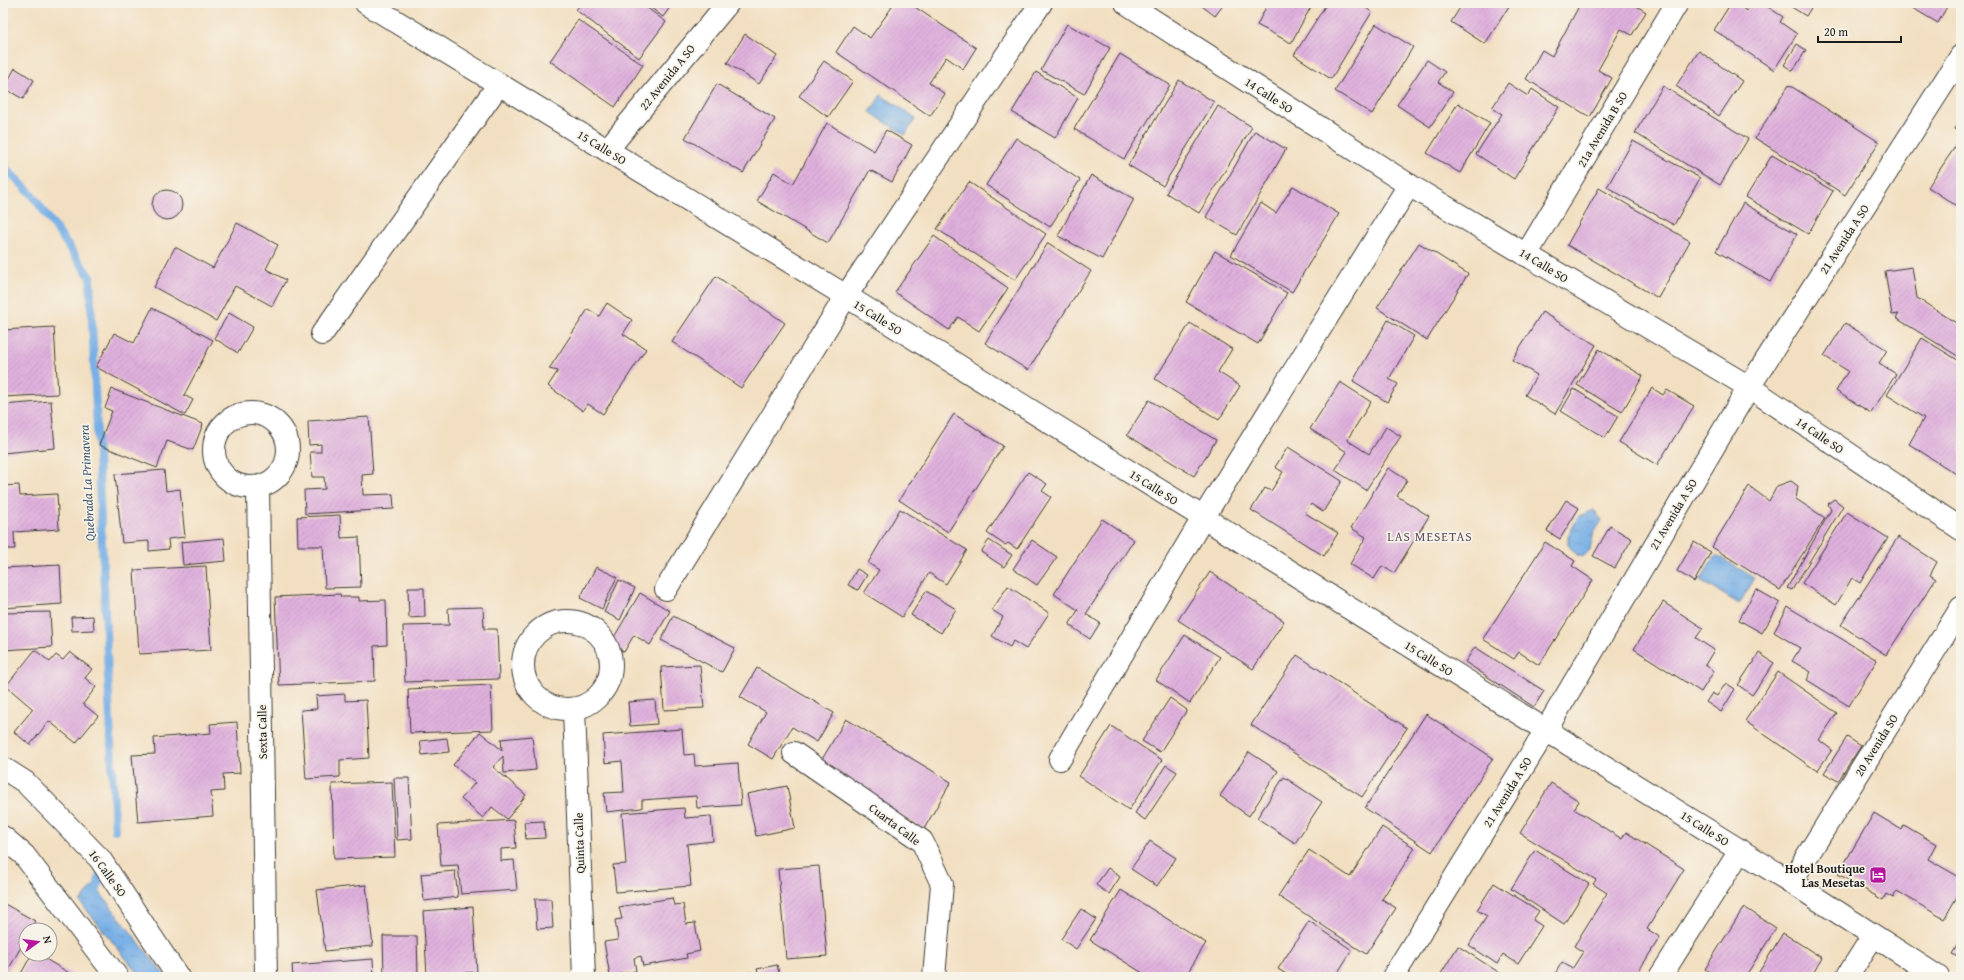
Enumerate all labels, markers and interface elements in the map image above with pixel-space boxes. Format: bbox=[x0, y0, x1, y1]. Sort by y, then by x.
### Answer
scale bar bbox=[1818, 18, 1901, 44]
text: 20 m bbox=[1824, 23, 1848, 40]
street label: 22 Avenida A SO bbox=[635, 41, 699, 113]
street label: 14 Calle SO bbox=[1241, 73, 1297, 117]
street label: 21a Avenida B SO bbox=[1573, 88, 1631, 170]
street label: 15 Calle SO bbox=[574, 126, 630, 168]
street label: 21 Avenida A SO bbox=[1815, 201, 1873, 277]
street label: 14 Calle SO bbox=[1516, 244, 1572, 286]
street label: 15 Calle SO bbox=[850, 295, 906, 339]
street label: 14 Calle SO bbox=[1793, 413, 1847, 457]
water label: Quebrada La Primavera bbox=[74, 424, 100, 542]
street label: 15 Calle SO bbox=[1126, 465, 1182, 509]
street label: 21 Avenida A SO bbox=[1645, 475, 1701, 553]
district label: LAS MESETAS bbox=[1387, 527, 1473, 546]
street label: 15 Calle SO bbox=[1401, 636, 1457, 680]
street label: Sexta Calle bbox=[253, 704, 271, 759]
street label: 20 Avenida SO bbox=[1850, 711, 1902, 779]
street label: 21 Avenida A SO bbox=[1479, 754, 1535, 830]
street label: Cuarta Calle bbox=[866, 799, 925, 849]
street label: 15 Calle SO bbox=[1677, 806, 1733, 850]
street label: Quinta Calle bbox=[569, 812, 589, 874]
street label: 16 Calle SO bbox=[85, 846, 131, 900]
place label: Hotel Boutique Las Mesetas bbox=[1785, 860, 1865, 891]
hotel icon: Hotel Boutique Las Mesetas bbox=[1868, 865, 1888, 885]
north arrow bbox=[18, 922, 58, 962]
text: N bbox=[39, 934, 57, 946]

